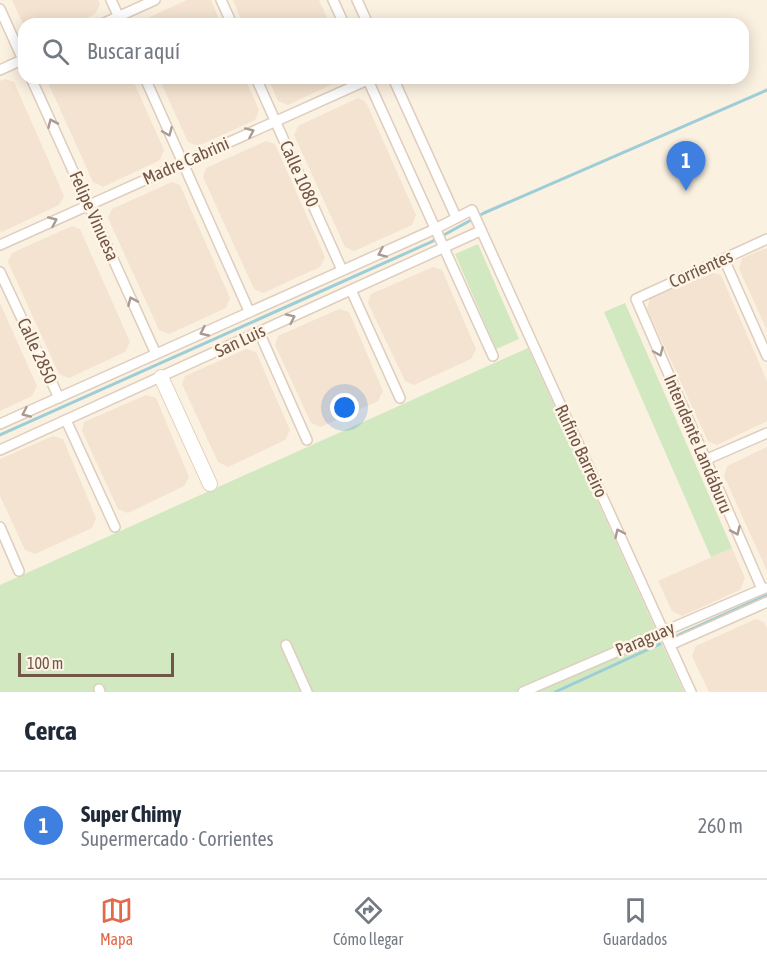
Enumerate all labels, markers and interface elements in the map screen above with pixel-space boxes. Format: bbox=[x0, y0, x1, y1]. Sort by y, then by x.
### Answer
search box bbox=[18, 18, 749, 84]
icon: search bbox=[39, 35, 72, 68]
text: Buscar aquí bbox=[87, 38, 180, 64]
one-way arrow bbox=[47, 119, 59, 130]
one-way arrow bbox=[161, 125, 173, 136]
one-way arrow bbox=[244, 128, 255, 140]
street label: Madre Cabrini bbox=[139, 132, 232, 189]
street label: Calle 1080 bbox=[276, 137, 323, 210]
pin: 1 bbox=[666, 142, 706, 191]
street label: Felipe Vinuesa bbox=[65, 167, 124, 264]
one-way arrow bbox=[47, 216, 58, 228]
one-way arrow bbox=[377, 245, 388, 257]
street label: Corrientes bbox=[666, 245, 736, 292]
one-way arrow bbox=[127, 296, 139, 307]
one-way arrow bbox=[284, 313, 295, 325]
street label: Calle 2850 bbox=[13, 314, 62, 387]
street label: San Luis bbox=[211, 320, 268, 361]
one-way arrow bbox=[199, 325, 210, 337]
one-way arrow bbox=[652, 346, 664, 357]
street label: Intendente Landáburu bbox=[660, 371, 737, 516]
your location bbox=[330, 393, 359, 422]
street label: Rufino Barreiro bbox=[551, 401, 612, 501]
one-way arrow bbox=[22, 405, 33, 417]
one-way arrow bbox=[729, 525, 741, 536]
one-way arrow bbox=[614, 529, 626, 540]
street label: Paraguay bbox=[612, 617, 678, 660]
scale bar bbox=[18, 650, 174, 678]
text: 100 m bbox=[27, 654, 63, 672]
text: Cerca bbox=[24, 716, 77, 746]
text: Super Chimy bbox=[81, 801, 181, 827]
text: 1 bbox=[39, 814, 48, 837]
text: 260 m bbox=[698, 814, 743, 837]
text: Supermercado · Corrientes bbox=[81, 827, 274, 850]
tab: Mapa bbox=[100, 894, 133, 948]
tab: Cómo llegar bbox=[333, 894, 403, 948]
tab: Guardados bbox=[603, 894, 667, 948]

